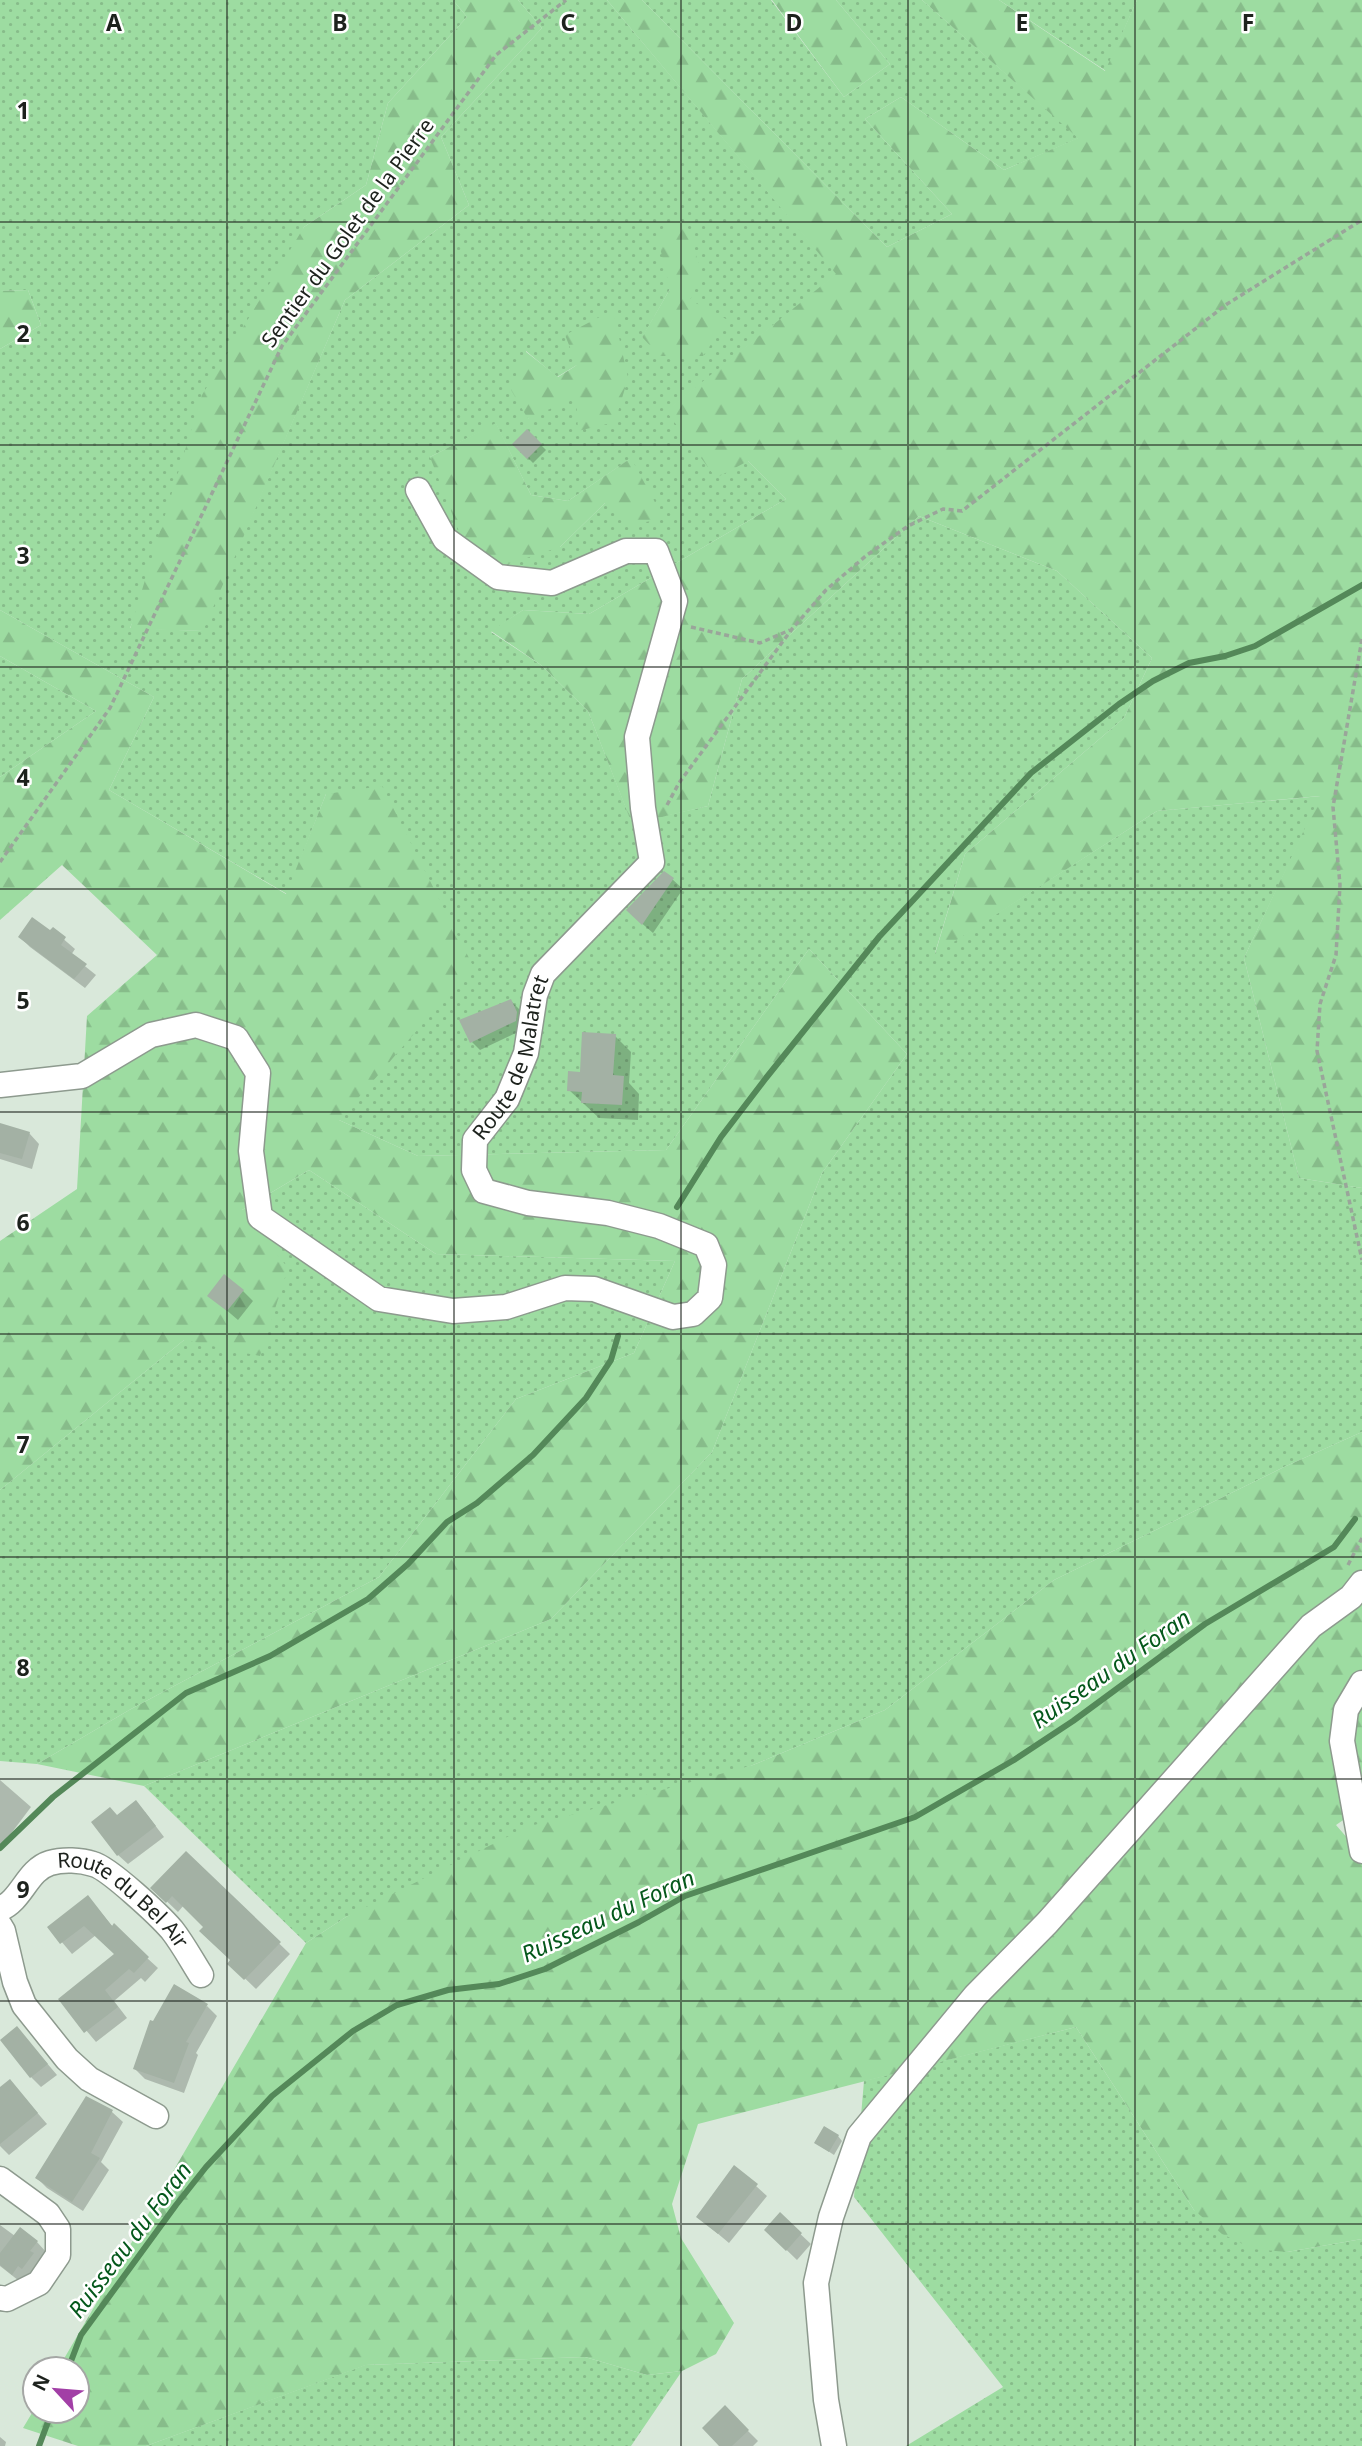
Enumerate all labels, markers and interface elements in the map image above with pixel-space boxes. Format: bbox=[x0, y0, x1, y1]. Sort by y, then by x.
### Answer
text: A bbox=[106, 6, 122, 38]
text: B bbox=[332, 6, 348, 38]
text: C bbox=[561, 6, 576, 38]
text: D bbox=[786, 6, 802, 38]
text: E bbox=[1016, 6, 1028, 38]
text: F bbox=[1242, 6, 1254, 38]
text: 1 bbox=[16, 94, 30, 126]
street label: Sentier du Golet de la Pierre bbox=[255, 112, 440, 353]
text: 2 bbox=[16, 317, 30, 349]
text: 3 bbox=[16, 539, 30, 571]
text: 4 bbox=[16, 761, 30, 793]
street label: Route de Malatret bbox=[465, 970, 555, 1145]
text: 5 bbox=[16, 984, 30, 1016]
text: 6 bbox=[16, 1206, 30, 1238]
text: 7 bbox=[16, 1428, 30, 1460]
water label: Ruisseau du Foran bbox=[1024, 1601, 1197, 1735]
text: 8 bbox=[16, 1651, 30, 1683]
street label: Route du Bel Air bbox=[56, 1845, 196, 1953]
water label: Ruisseau du Foran bbox=[516, 1861, 699, 1969]
text: 9 bbox=[16, 1873, 30, 1905]
water label: Ruisseau du Foran bbox=[60, 2155, 198, 2324]
north arrow bbox=[21, 2355, 91, 2425]
text: N bbox=[26, 2370, 56, 2395]

